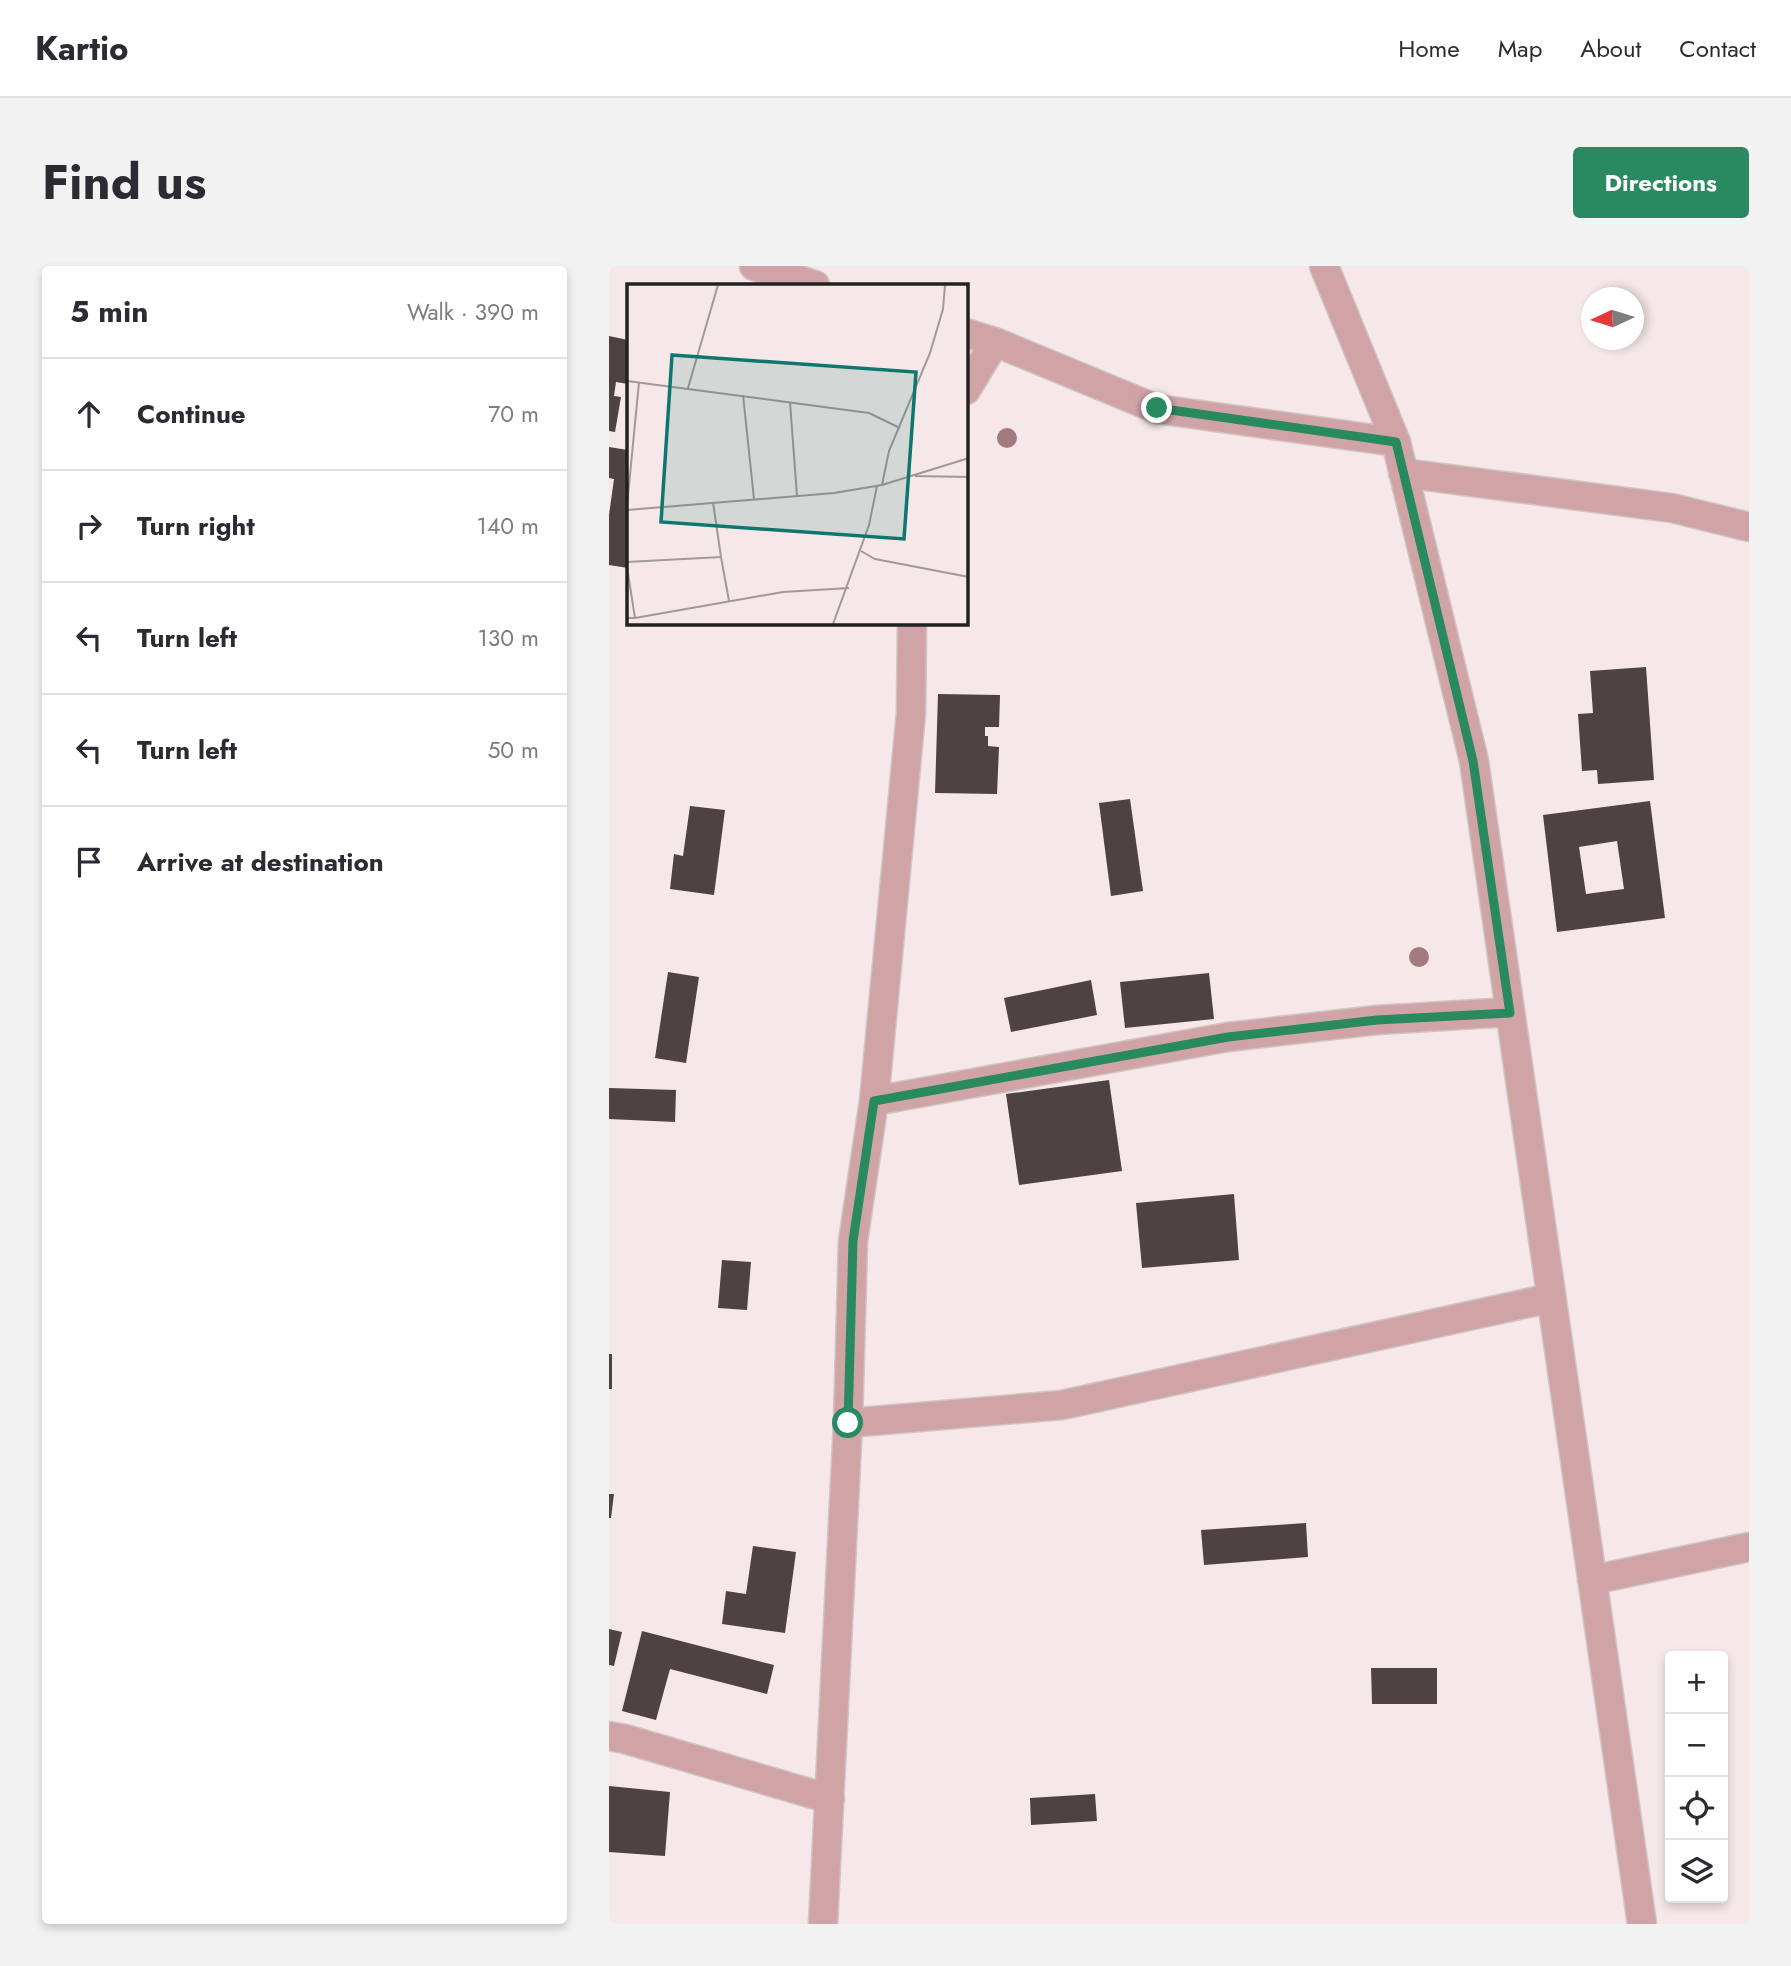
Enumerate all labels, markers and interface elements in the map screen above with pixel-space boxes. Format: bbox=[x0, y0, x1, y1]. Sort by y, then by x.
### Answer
text: Kartio bbox=[35, 25, 129, 72]
text: Home bbox=[1398, 31, 1460, 66]
text: Map bbox=[1498, 31, 1542, 66]
text: About bbox=[1580, 31, 1641, 66]
text: Contact bbox=[1679, 31, 1756, 66]
text: Find us bbox=[42, 147, 206, 217]
button: Directions bbox=[1573, 147, 1749, 218]
inset map bbox=[627, 284, 968, 625]
north arrow bbox=[1581, 287, 1644, 350]
text: 5 min bbox=[70, 290, 148, 333]
text: Walk · 390 m bbox=[407, 295, 539, 329]
route end bbox=[1141, 392, 1172, 423]
icon: ahead bbox=[70, 395, 108, 433]
text: Continue bbox=[137, 395, 246, 433]
text: 70 m bbox=[488, 397, 539, 431]
icon: right bbox=[70, 507, 108, 545]
text: Turn right bbox=[137, 507, 255, 545]
text: 140 m bbox=[477, 509, 539, 543]
icon: left bbox=[70, 619, 108, 657]
text: Turn left bbox=[137, 619, 237, 657]
text: 130 m bbox=[477, 621, 539, 655]
icon: left bbox=[70, 731, 108, 769]
text: Turn left bbox=[137, 731, 237, 769]
text: 50 m bbox=[487, 733, 539, 767]
icon: arrive bbox=[70, 843, 108, 881]
text: Arrive at destination bbox=[137, 843, 384, 881]
route start bbox=[832, 1407, 863, 1438]
map controls bbox=[1665, 1651, 1728, 1903]
button: + bbox=[1665, 1651, 1728, 1714]
button: − bbox=[1665, 1714, 1728, 1777]
button: locate bbox=[1665, 1777, 1728, 1840]
button: layers bbox=[1665, 1840, 1728, 1903]

